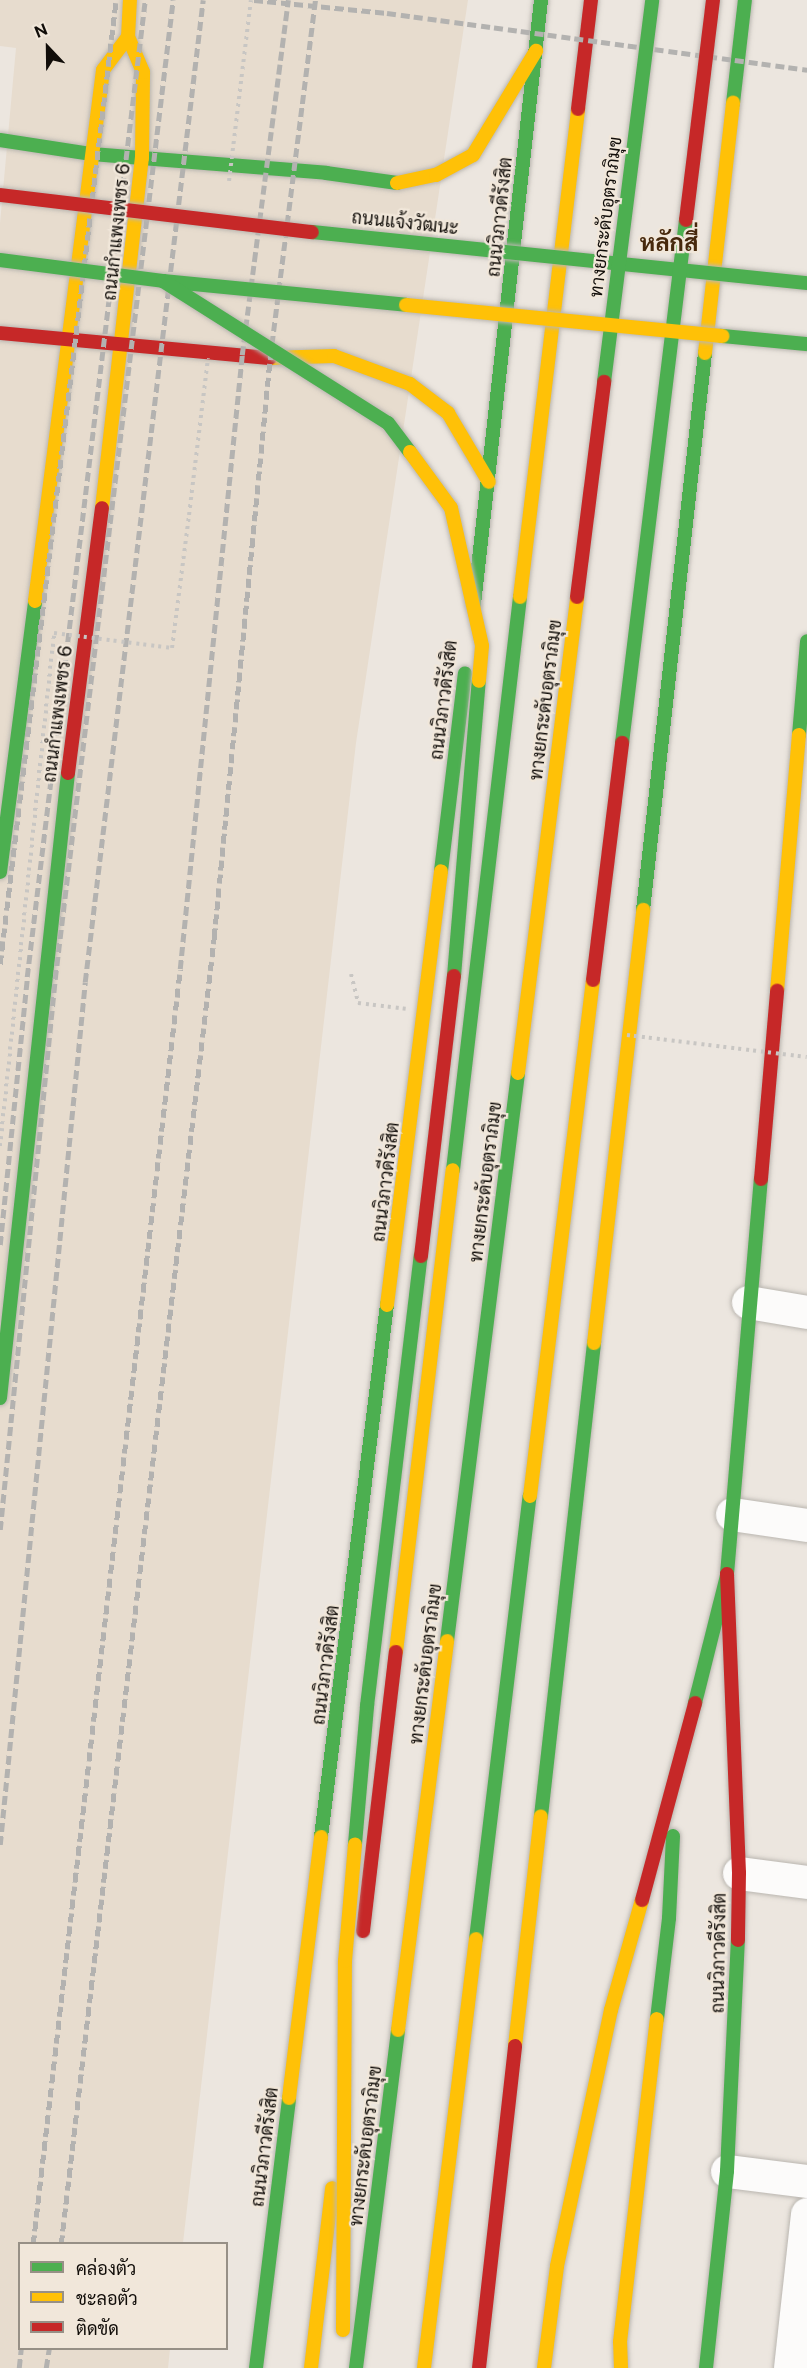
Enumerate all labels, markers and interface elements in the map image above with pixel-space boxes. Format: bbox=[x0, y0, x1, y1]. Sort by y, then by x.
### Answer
north arrow bbox=[18, 18, 78, 78]
text: N bbox=[32, 20, 50, 42]
street label: ทางยกระดับอุตราภิมุข bbox=[585, 135, 627, 299]
street label: ถนนวิภาวดีรังสิต bbox=[483, 156, 517, 278]
street label: ถนนกำแพงเพชร 6 bbox=[99, 162, 135, 302]
street label: ถนนแจ้งวัฒนะ bbox=[351, 207, 459, 239]
district label: หลักสี่ bbox=[640, 229, 698, 257]
street label: ทางยกระดับอุตราภิมุข bbox=[525, 618, 567, 782]
street label: ถนนวิภาวดีรังสิต bbox=[426, 639, 462, 761]
street label: ถนนกำแพงเพชร 6 bbox=[39, 644, 77, 784]
street label: ทางยกระดับอุตราภิมุข bbox=[465, 1100, 507, 1264]
street label: ถนนวิภาวดีรังสิต bbox=[368, 1121, 404, 1243]
street label: ทางยกระดับอุตราภิมุข bbox=[405, 1582, 447, 1746]
street label: ถนนวิภาวดีรังสิต bbox=[308, 1604, 344, 1726]
street label: ถนนวิภาวดีรังสิต bbox=[707, 1893, 731, 2013]
street label: ทางยกระดับอุตราภิมุข bbox=[345, 2064, 387, 2228]
street label: ถนนวิภาวดีรังสิต bbox=[247, 2086, 283, 2208]
legend bbox=[18, 2242, 228, 2350]
text: คล่องตัว bbox=[76, 2258, 136, 2279]
text: ชะลอตัว bbox=[76, 2288, 138, 2309]
text: ติดขัด bbox=[76, 2318, 119, 2339]

